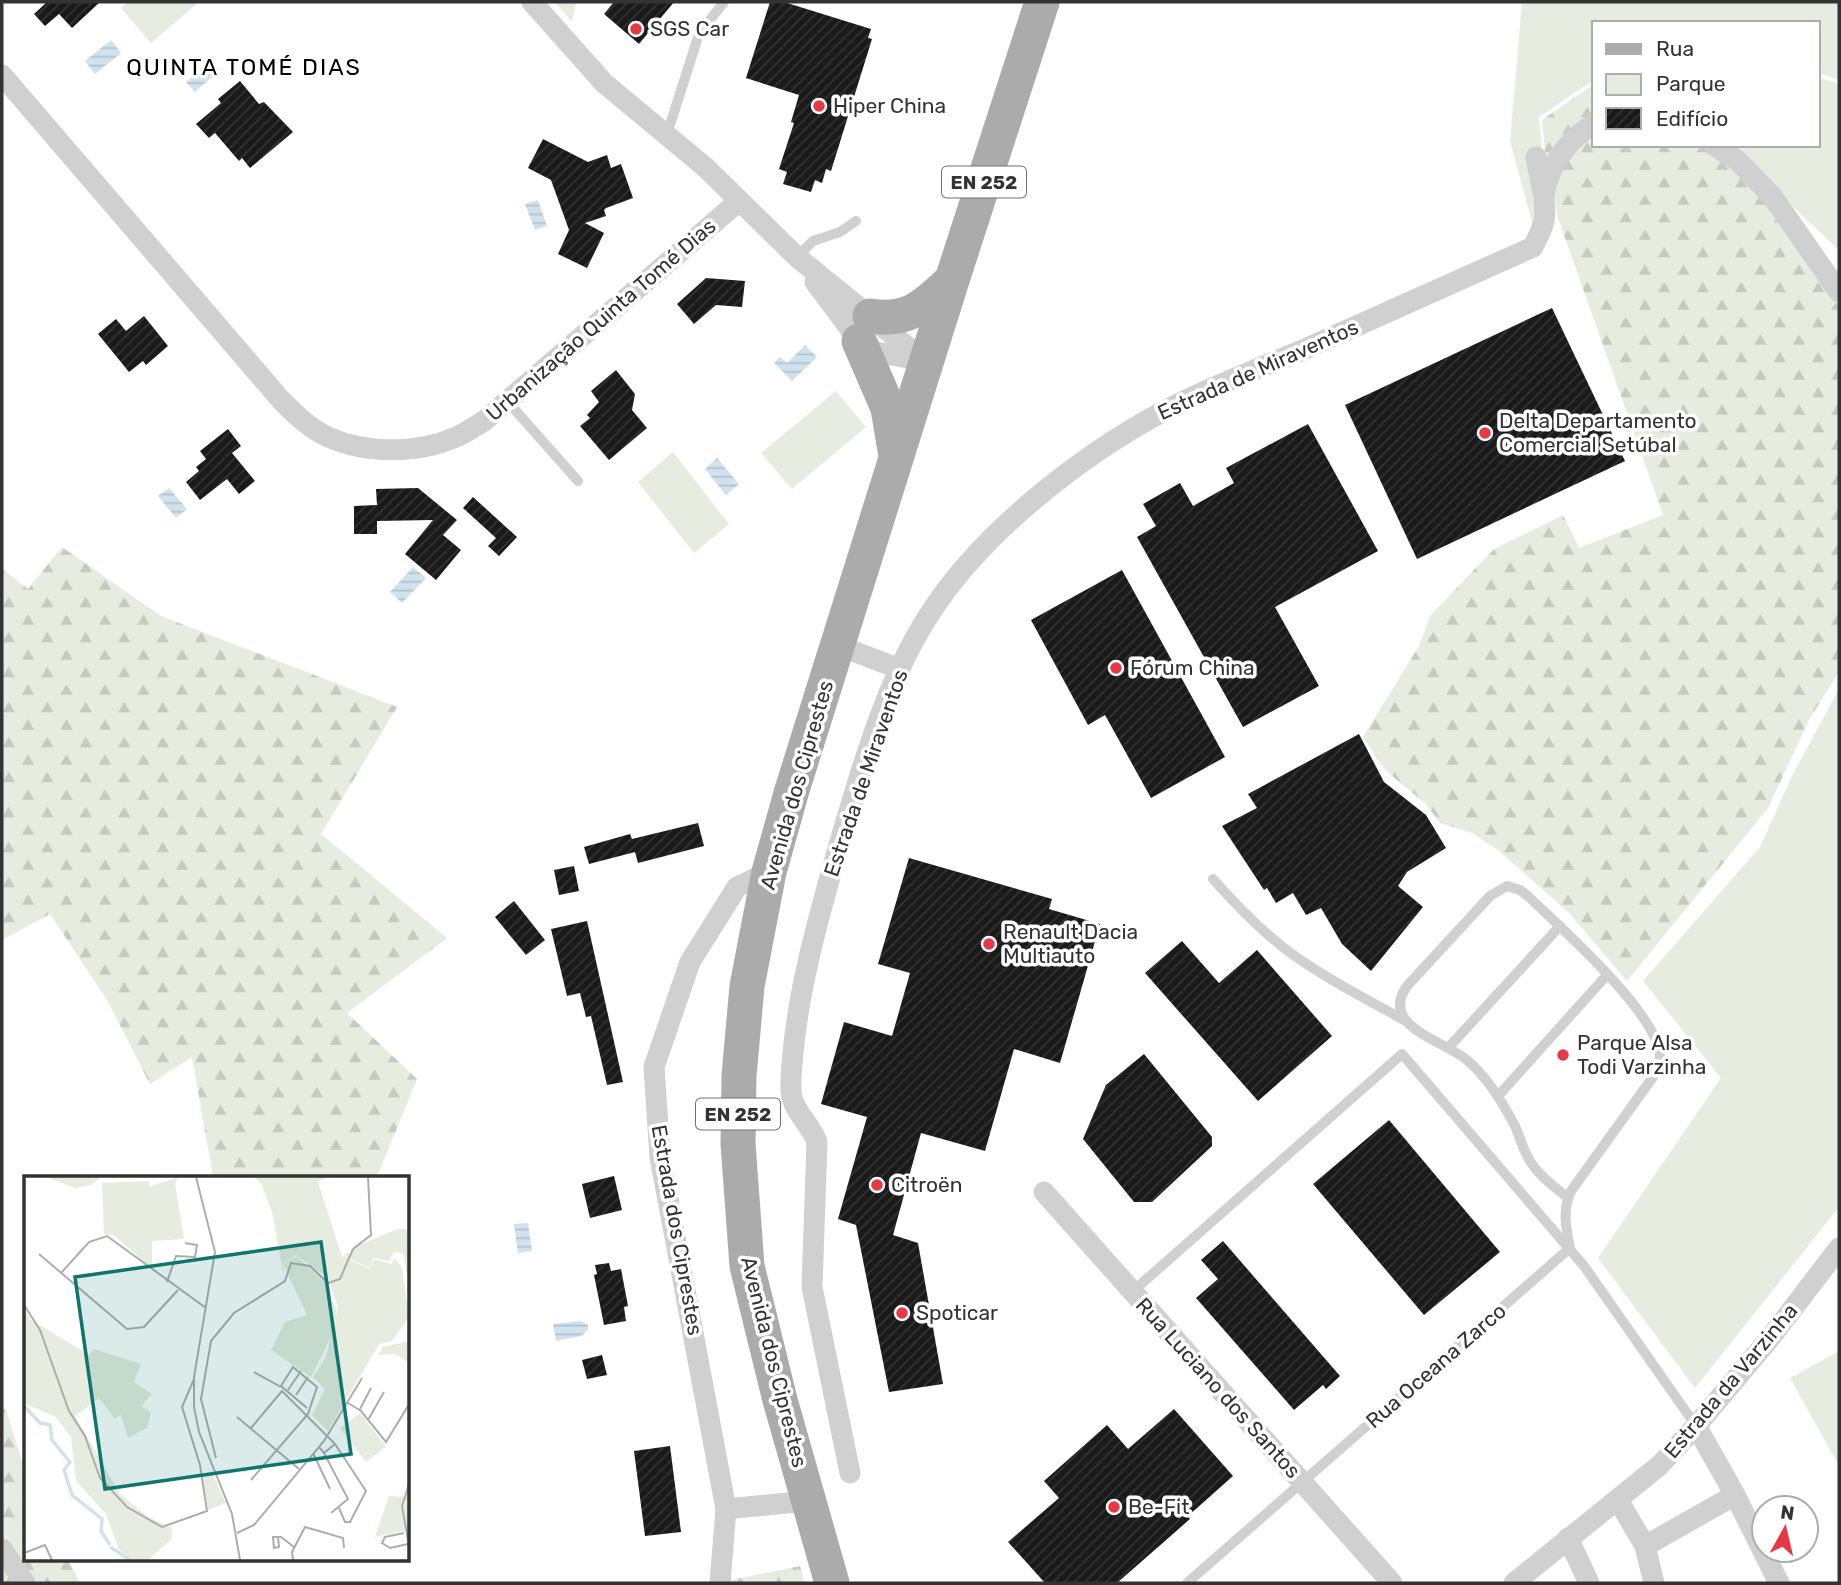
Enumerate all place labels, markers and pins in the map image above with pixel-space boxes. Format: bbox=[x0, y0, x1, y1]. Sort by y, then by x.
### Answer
place label: SGS Car bbox=[650, 16, 729, 41]
marker: SGS Car bbox=[628, 21, 644, 37]
place label: Hiper China bbox=[833, 93, 946, 118]
marker: Hiper China bbox=[811, 98, 827, 114]
place label: Delta Departamento Comercial Setúbal bbox=[1499, 408, 1697, 457]
marker: Delta Departamento Comercial Setúbal bbox=[1477, 425, 1493, 441]
place label: Fórum China bbox=[1130, 655, 1255, 680]
marker: Fórum China bbox=[1108, 660, 1124, 676]
place label: Renault Dacia Multiauto bbox=[1003, 919, 1138, 968]
marker: Renault Dacia Multiauto bbox=[981, 936, 997, 952]
place label: Parque Alsa Todi Varzinha bbox=[1577, 1030, 1706, 1079]
marker: Parque Alsa Todi Varzinha bbox=[1555, 1047, 1571, 1063]
place label: Citroën bbox=[891, 1172, 963, 1197]
marker: Citroën bbox=[869, 1177, 885, 1193]
place label: Spoticar bbox=[916, 1300, 998, 1325]
marker: Spoticar bbox=[894, 1305, 910, 1321]
place label: Be-Fit bbox=[1128, 1494, 1189, 1519]
marker: Be-Fit bbox=[1106, 1499, 1122, 1515]

